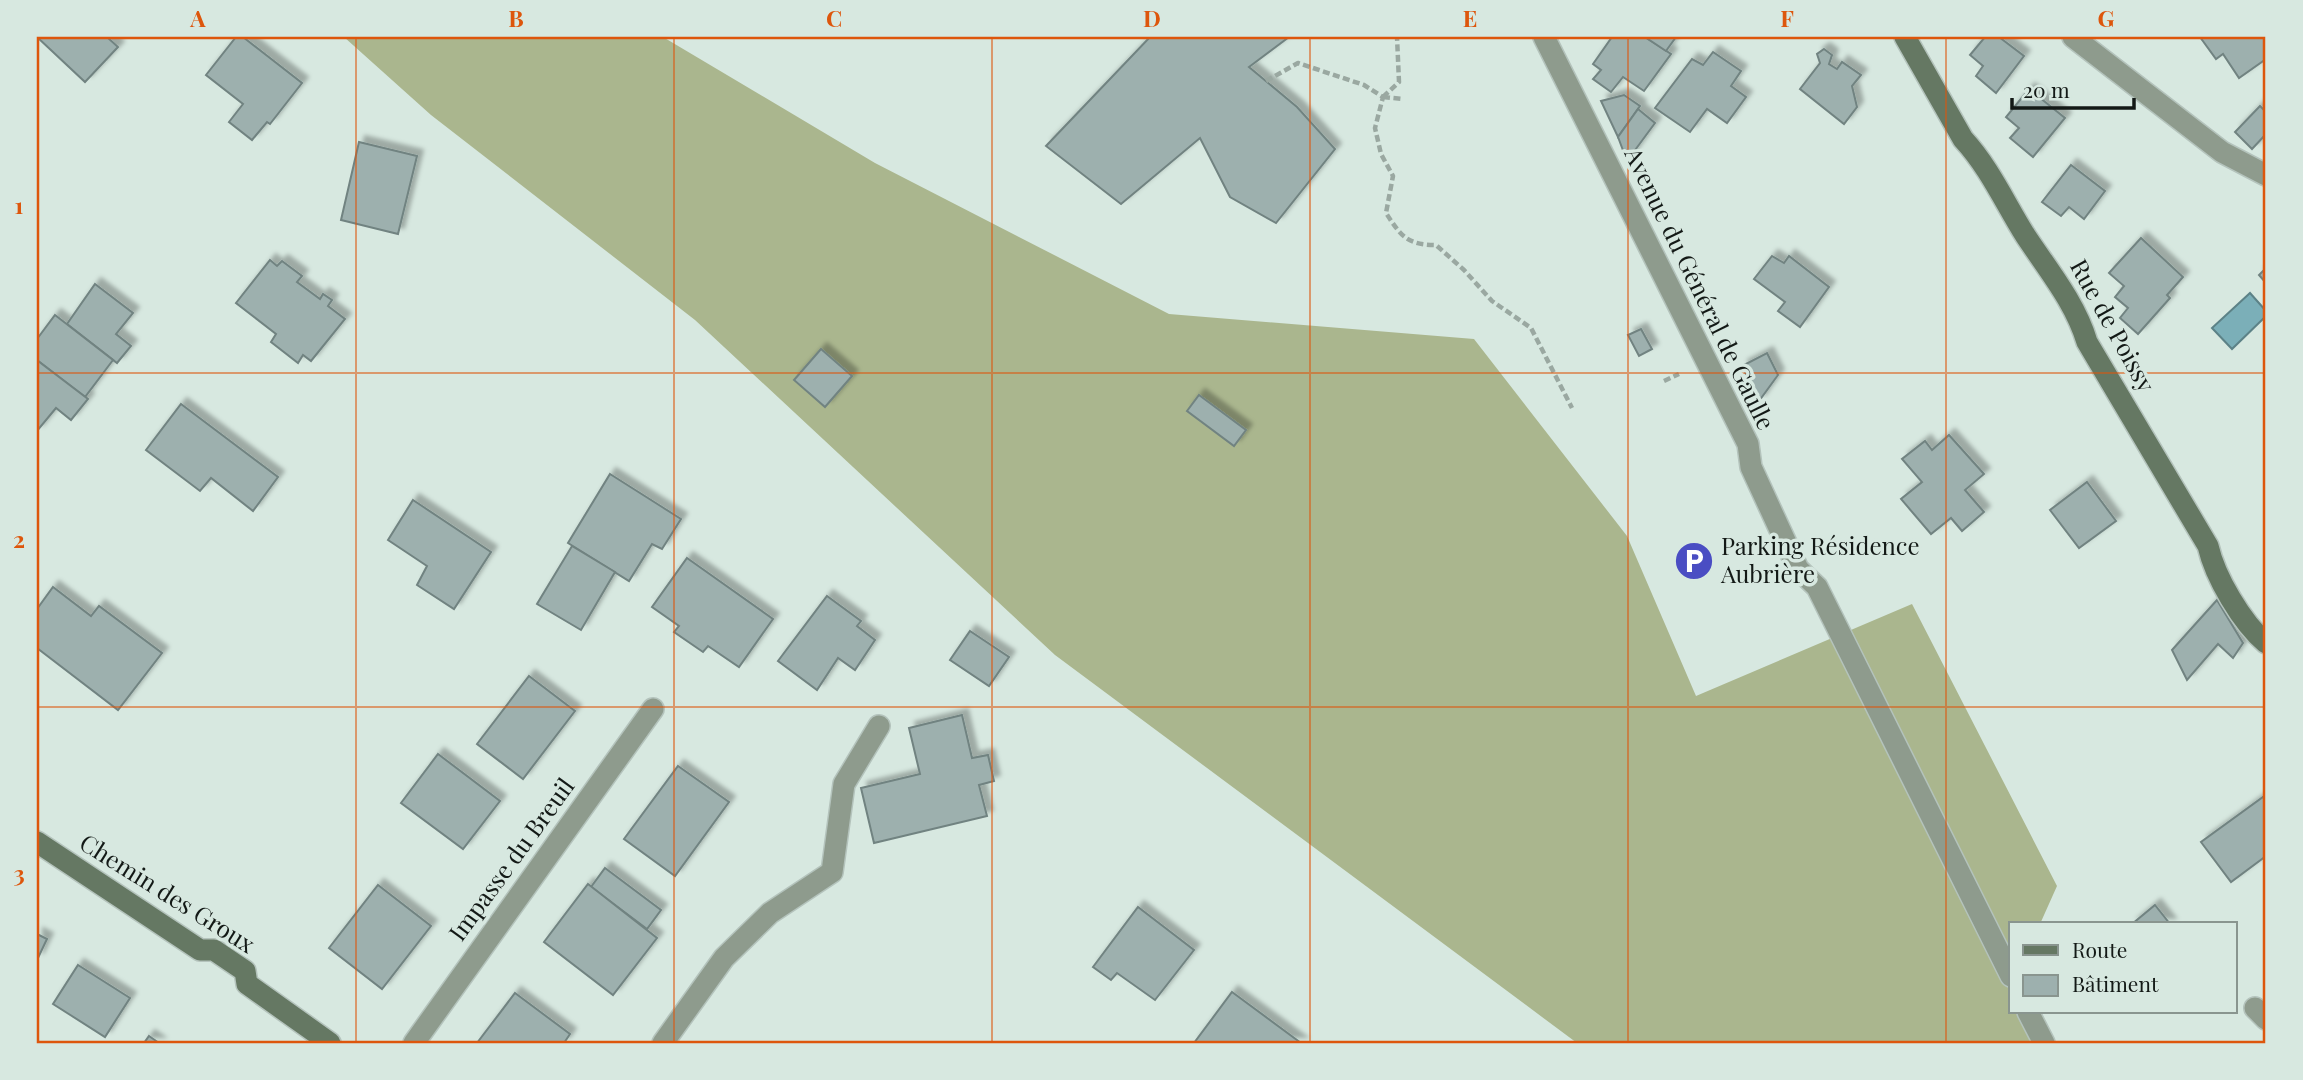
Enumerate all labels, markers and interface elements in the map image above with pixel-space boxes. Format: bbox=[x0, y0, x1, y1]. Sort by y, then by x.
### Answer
text: A bbox=[189, 2, 206, 33]
text: B bbox=[508, 2, 524, 33]
text: C bbox=[826, 2, 842, 33]
text: D bbox=[1143, 2, 1161, 33]
text: E bbox=[1463, 2, 1477, 33]
text: F bbox=[1780, 2, 1794, 33]
text: G bbox=[2098, 2, 2115, 33]
scale bar bbox=[2012, 66, 2135, 110]
text: 20 m bbox=[2023, 75, 2070, 103]
street label: Avenue du Général de Gaulle bbox=[1618, 141, 1783, 435]
text: 1 bbox=[15, 189, 24, 220]
street label: Rue de Poissy bbox=[2064, 253, 2163, 397]
text: 2 bbox=[13, 523, 25, 554]
place label: Parking Résidence Aubrière bbox=[1720, 529, 1920, 589]
parking icon: Parking Résidence Aubrière bbox=[1673, 540, 1715, 582]
street label: Impasse du Breuil bbox=[440, 771, 580, 947]
street label: Chemin des Groux bbox=[74, 826, 262, 959]
text: 3 bbox=[13, 857, 25, 888]
legend bbox=[2009, 922, 2236, 1014]
text: Route bbox=[2072, 935, 2127, 963]
text: Bâtiment bbox=[2072, 969, 2159, 997]

